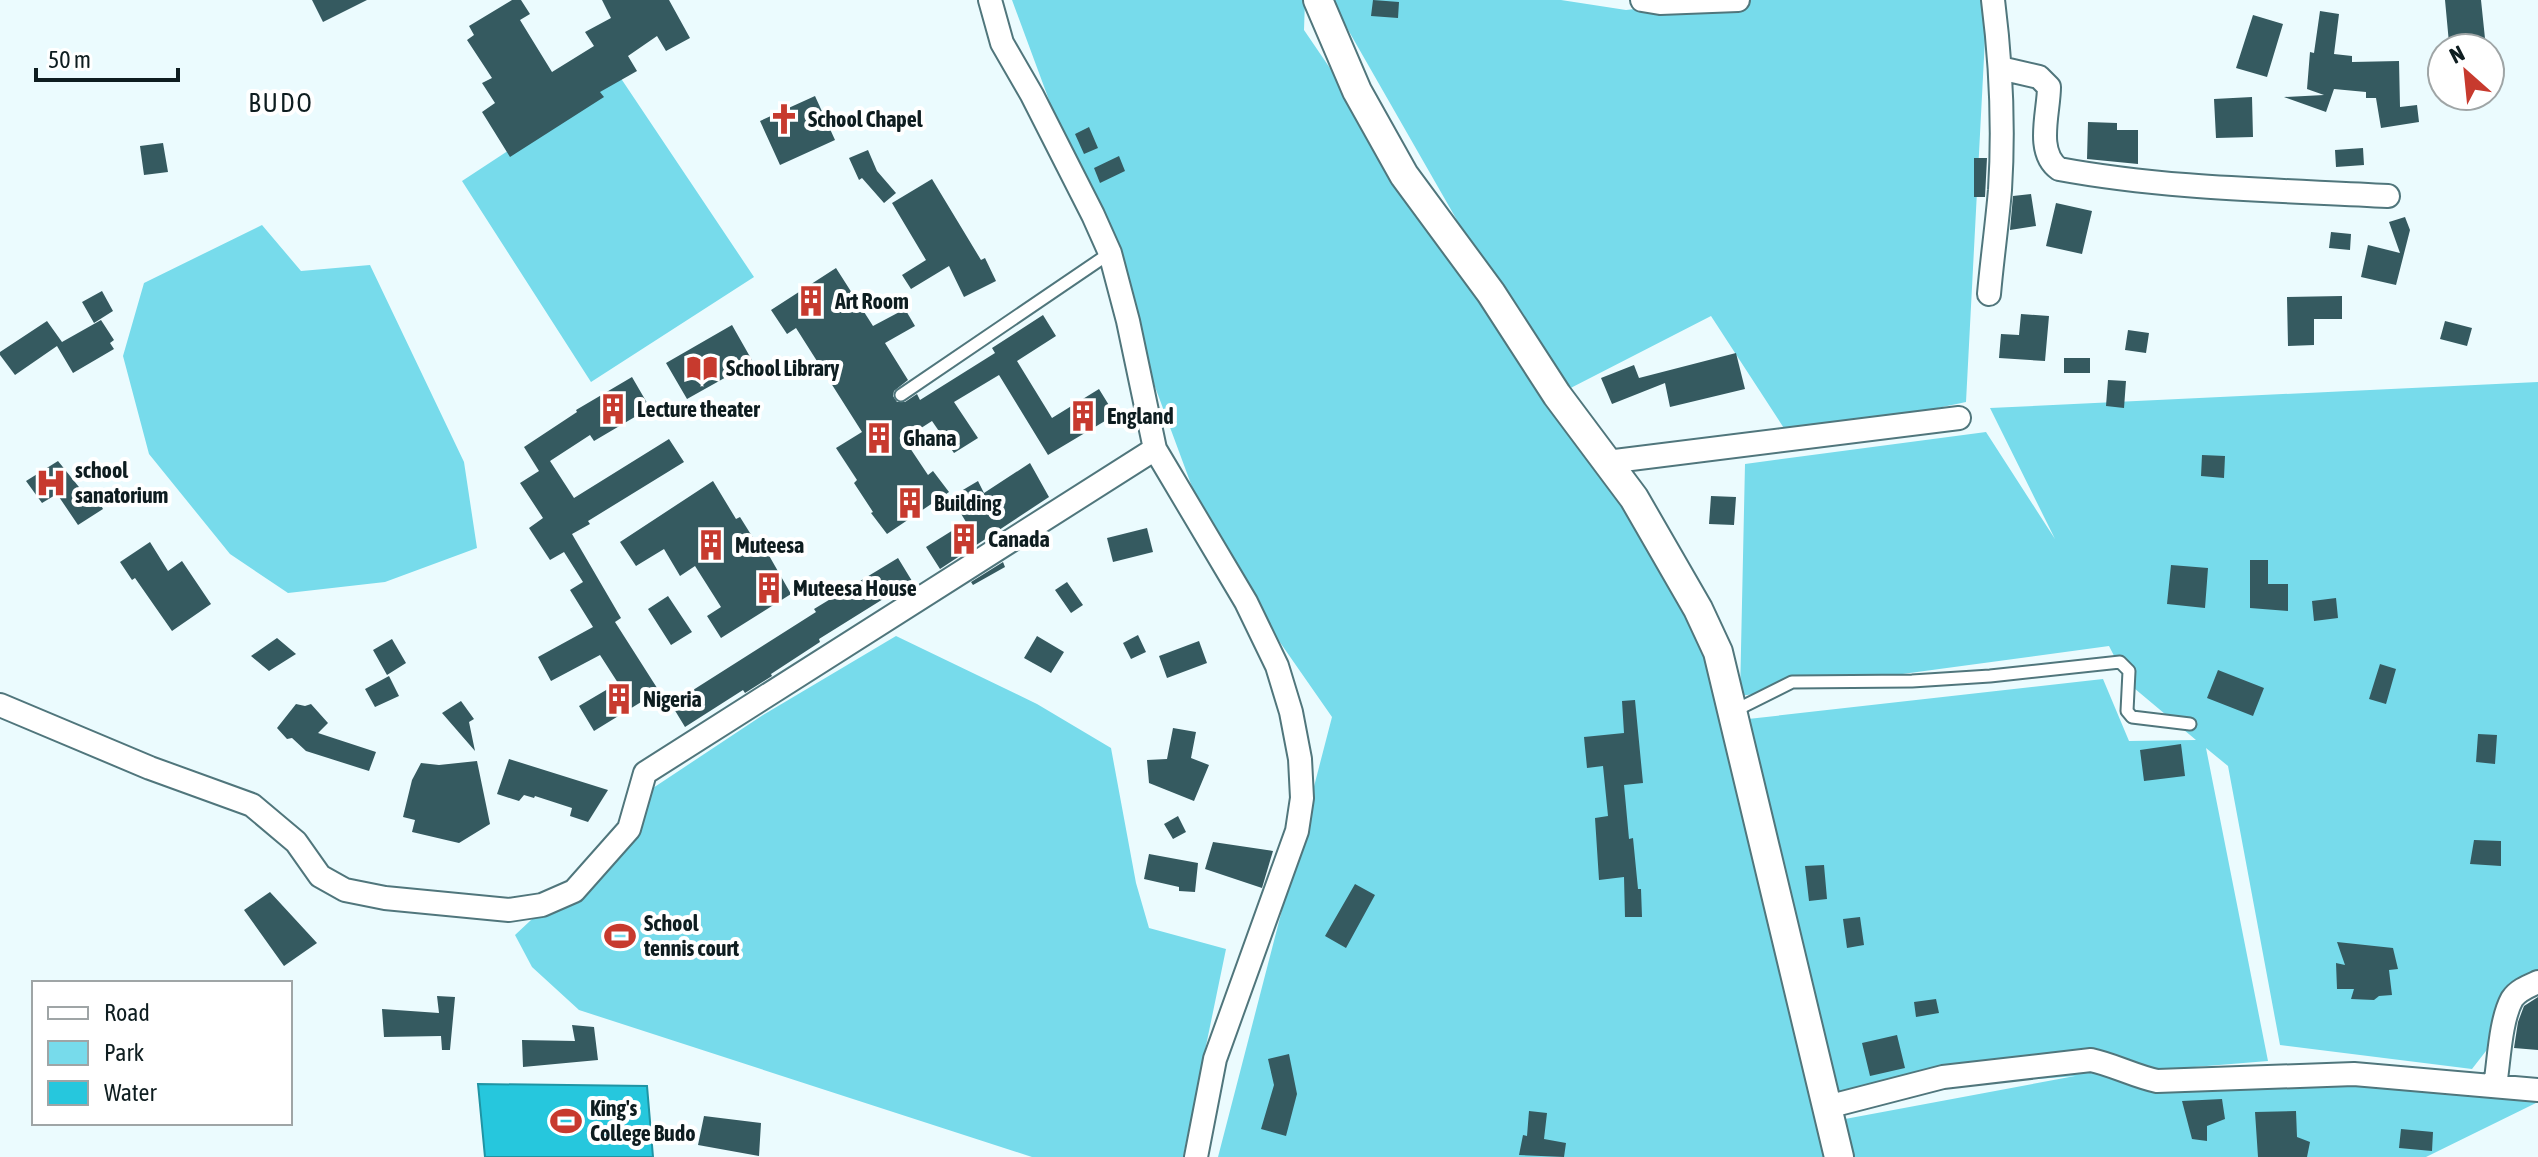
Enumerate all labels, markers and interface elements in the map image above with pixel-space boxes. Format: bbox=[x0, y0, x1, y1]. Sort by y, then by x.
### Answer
scale bar bbox=[36, 32, 178, 82]
north arrow bbox=[2426, 32, 2506, 112]
text: N bbox=[2445, 40, 2469, 69]
text: 50 m bbox=[48, 46, 91, 73]
district label: BUDO bbox=[248, 88, 314, 118]
church icon: School Chapel bbox=[767, 102, 801, 136]
place label: School Chapel bbox=[808, 106, 924, 132]
building icon: Art Room bbox=[794, 284, 828, 318]
place label: Art Room bbox=[834, 288, 909, 314]
library icon: School Library bbox=[685, 351, 719, 385]
place label: School Library bbox=[726, 355, 839, 381]
building icon: Lecture theater bbox=[596, 392, 630, 426]
place label: Lecture theater bbox=[637, 396, 760, 422]
building icon: England bbox=[1066, 399, 1100, 433]
place label: England bbox=[1107, 403, 1174, 429]
building icon: Ghana bbox=[862, 421, 896, 455]
place label: Ghana bbox=[903, 425, 956, 451]
place label: school sanatorium bbox=[75, 457, 168, 508]
hospital icon: school sanatorium bbox=[34, 466, 68, 500]
building icon: Building bbox=[893, 486, 927, 520]
place label: Building bbox=[934, 490, 1002, 516]
building icon: Canada bbox=[947, 522, 981, 556]
place label: Canada bbox=[988, 526, 1050, 552]
building icon: Muteesa bbox=[694, 528, 728, 562]
place label: Muteesa bbox=[735, 532, 804, 558]
building icon: Muteesa House bbox=[752, 571, 786, 605]
place label: Muteesa House bbox=[793, 575, 917, 601]
building icon: Nigeria bbox=[602, 682, 636, 716]
place label: Nigeria bbox=[643, 686, 702, 712]
place label: School tennis court bbox=[643, 910, 740, 961]
sports icon: School tennis court bbox=[603, 919, 637, 953]
legend bbox=[32, 981, 292, 1125]
text: Road bbox=[104, 999, 150, 1026]
text: Park bbox=[104, 1039, 145, 1066]
text: Water bbox=[104, 1079, 157, 1106]
place label: King's College Budo bbox=[590, 1095, 696, 1146]
sports icon: King's College Budo bbox=[549, 1104, 583, 1138]

